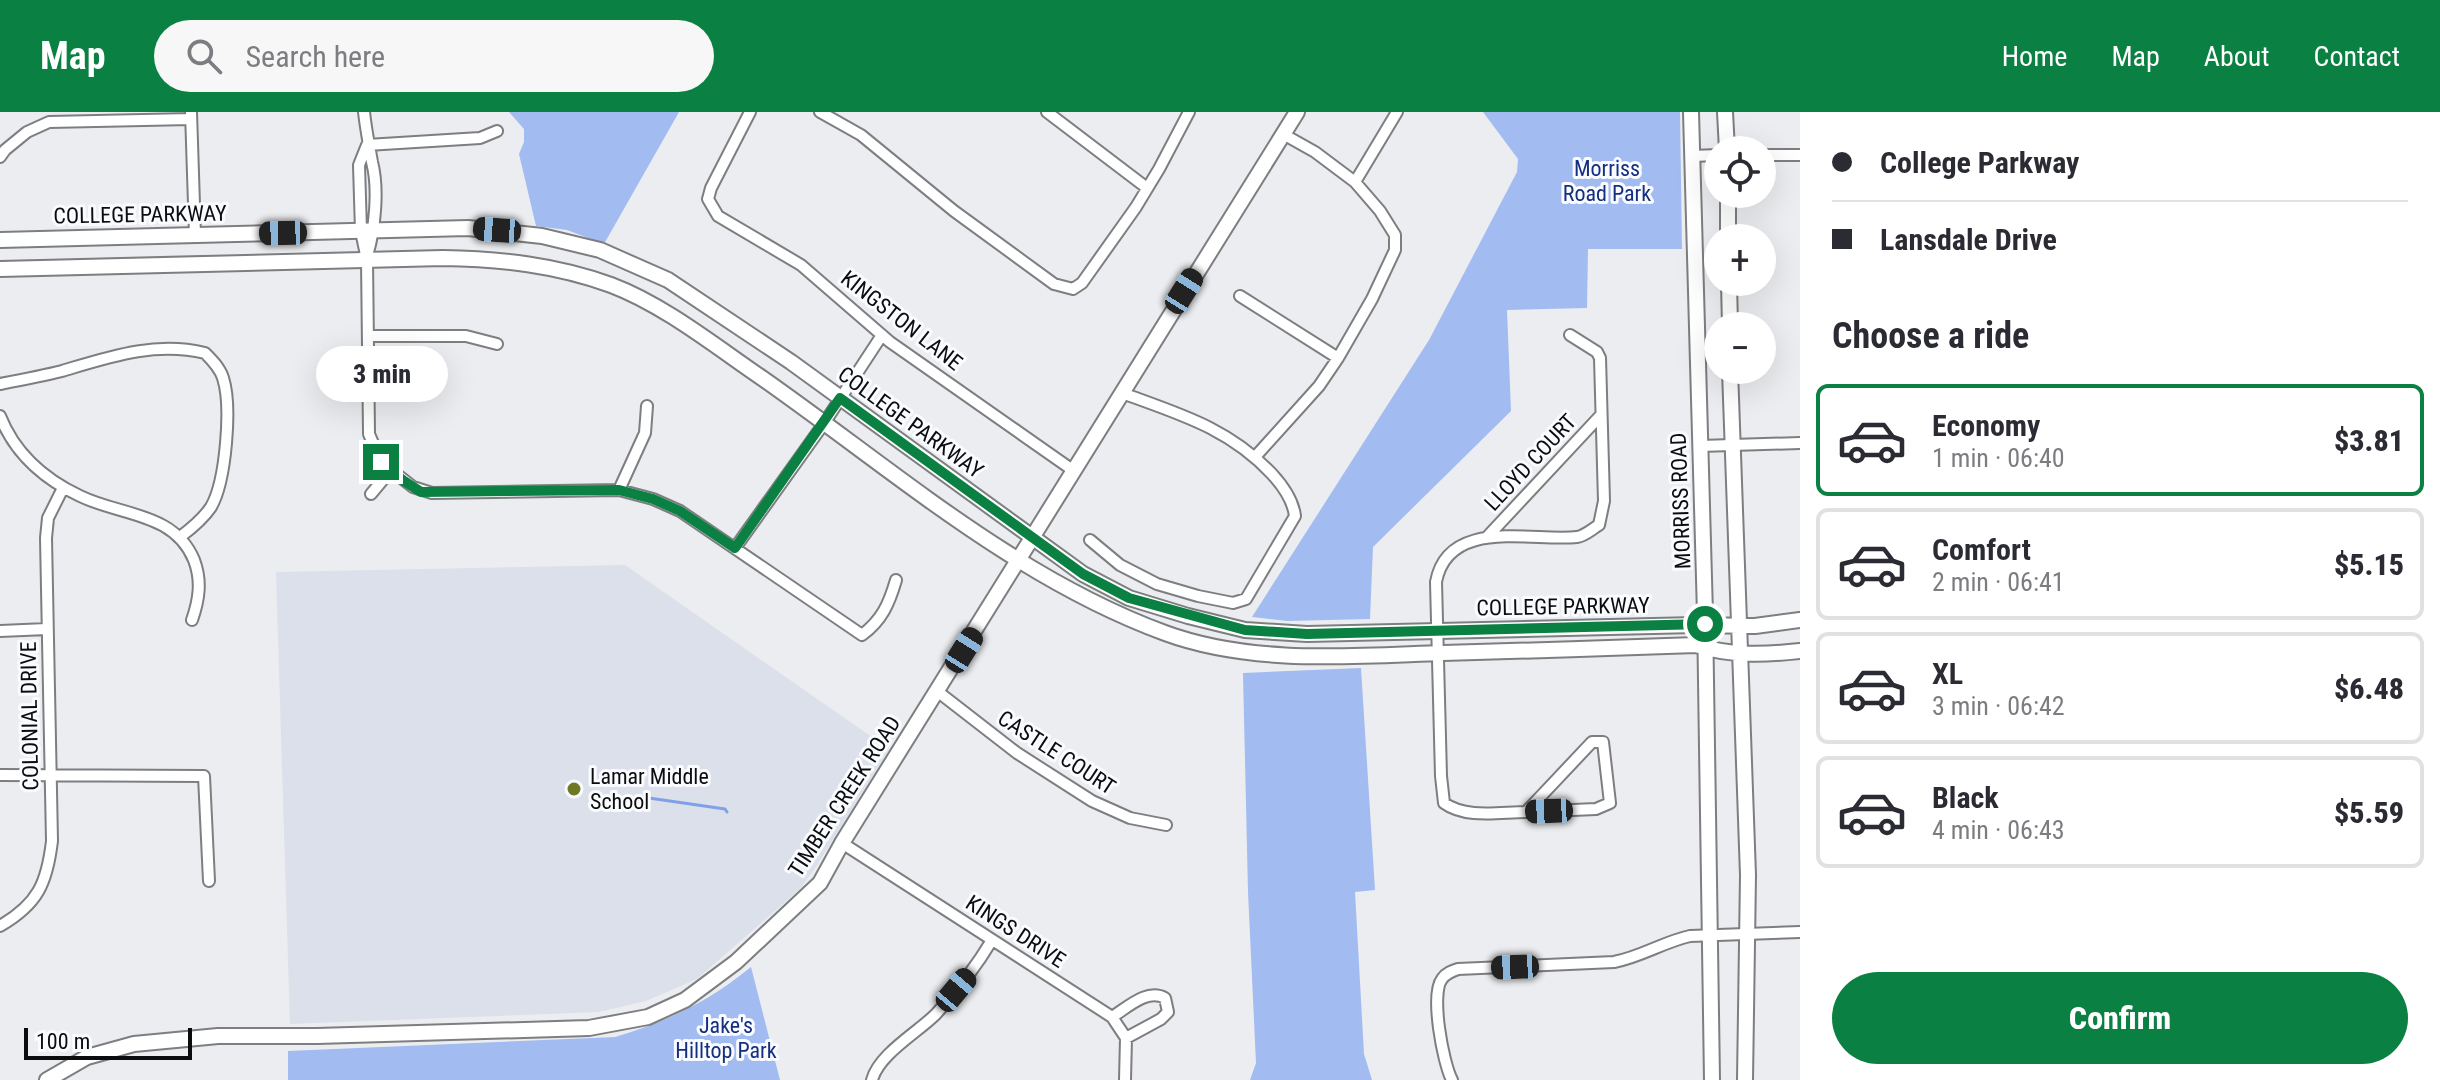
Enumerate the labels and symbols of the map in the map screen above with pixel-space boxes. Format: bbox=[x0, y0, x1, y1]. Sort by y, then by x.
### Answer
park label: Morriss Road Park bbox=[1563, 156, 1651, 206]
street label: COLLEGE PARKWAY bbox=[53, 200, 227, 229]
car bbox=[472, 216, 522, 244]
car bbox=[259, 221, 307, 245]
car bbox=[1161, 264, 1207, 318]
street label: KINGSTON LANE bbox=[836, 265, 967, 375]
callout: 3 min bbox=[315, 346, 447, 402]
street label: COLLEGE PARKWAY bbox=[833, 361, 988, 484]
street label: LLOYD COURT bbox=[1479, 409, 1581, 516]
street label: MORRISS ROAD bbox=[1666, 432, 1695, 570]
route end bbox=[363, 444, 399, 480]
street label: COLLEGE PARKWAY bbox=[1476, 592, 1650, 621]
route start bbox=[1687, 606, 1723, 642]
car bbox=[941, 623, 987, 677]
street label: COLONIAL DRIVE bbox=[16, 641, 43, 791]
street label: CASTLE COURT bbox=[993, 705, 1120, 800]
street label: TIMBER CREEK ROAD bbox=[783, 711, 906, 881]
place label: Lamar Middle School bbox=[590, 764, 709, 814]
marker: Lamar Middle School bbox=[565, 780, 583, 798]
car bbox=[1525, 798, 1573, 824]
street label: KINGS DRIVE bbox=[961, 890, 1070, 973]
car bbox=[1491, 954, 1539, 980]
car bbox=[931, 964, 981, 1016]
park label: Jake's Hilltop Park bbox=[675, 1013, 777, 1063]
scale bar bbox=[24, 1024, 192, 1060]

